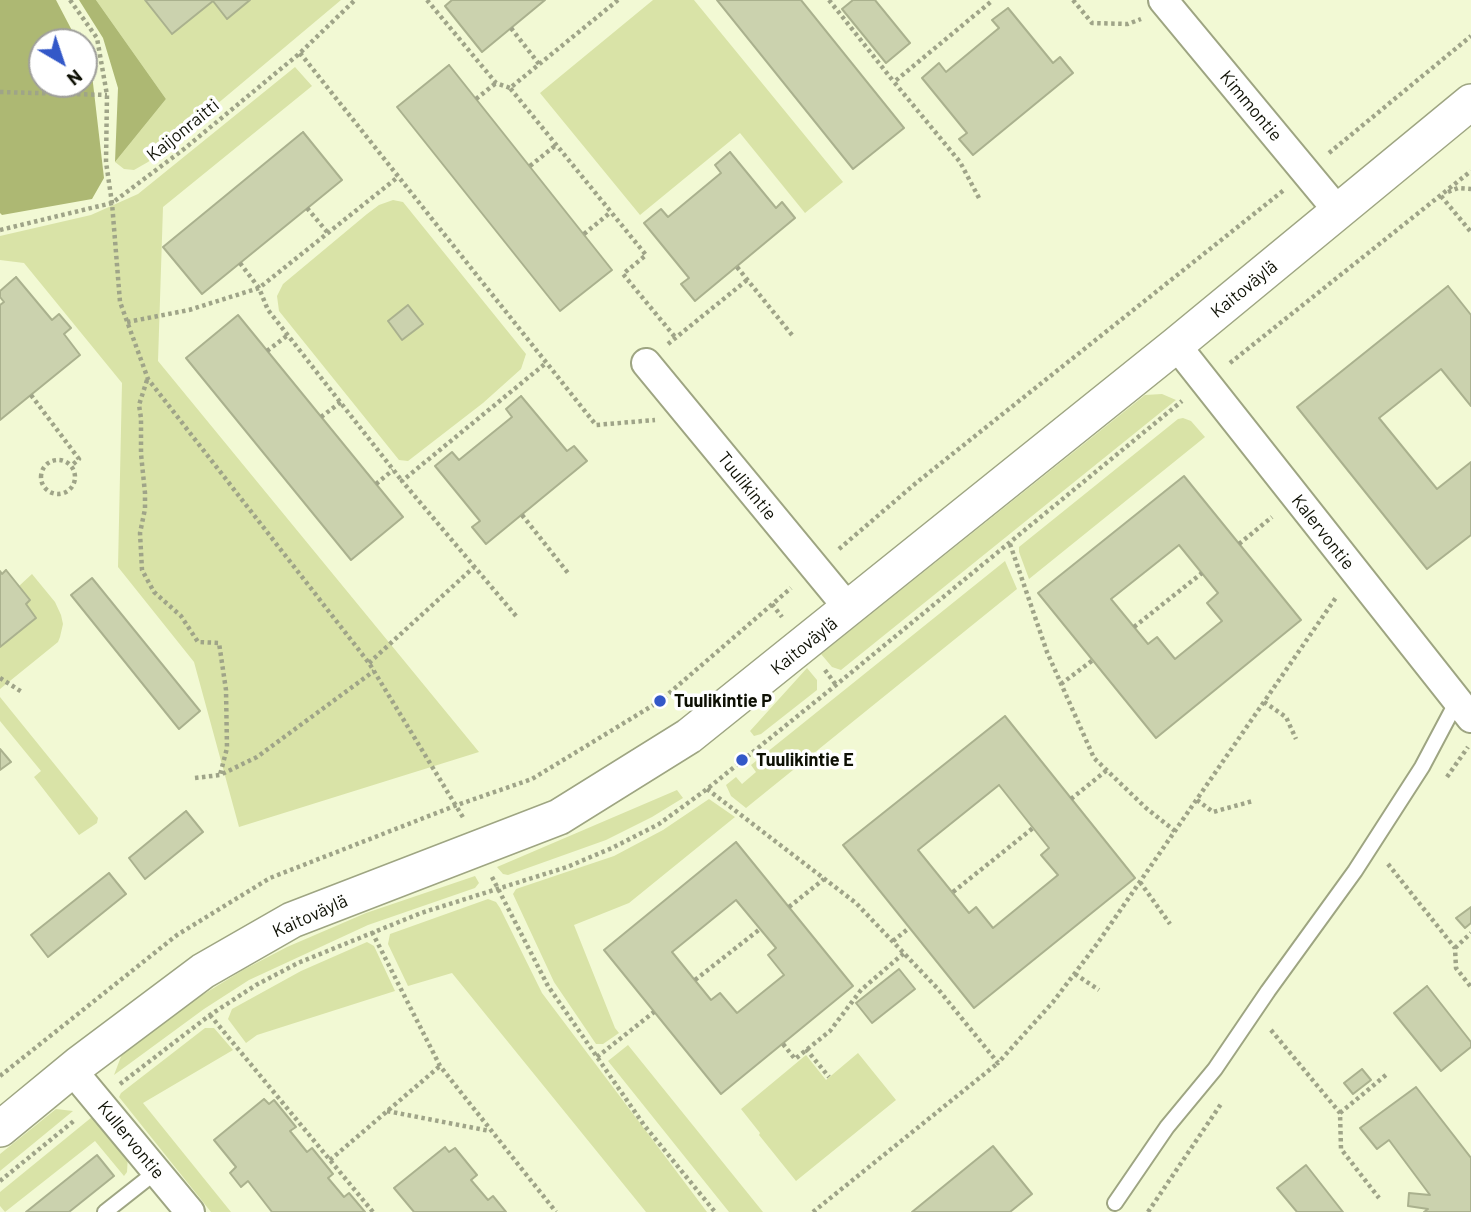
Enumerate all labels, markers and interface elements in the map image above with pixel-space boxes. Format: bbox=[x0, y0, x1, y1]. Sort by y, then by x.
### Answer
north arrow bbox=[28, 28, 98, 98]
text: N bbox=[63, 65, 87, 91]
street label: Kimmontie bbox=[1215, 66, 1287, 146]
street label: Kaijonraitti bbox=[143, 94, 223, 166]
street label: Kaitoväylä bbox=[1206, 256, 1282, 322]
street label: Tuulikintie bbox=[713, 448, 781, 524]
street label: Kalervontie bbox=[1287, 490, 1359, 574]
street label: Kaitoväylä bbox=[766, 613, 842, 679]
place label: Tuulikintie P bbox=[674, 690, 772, 712]
marker: Tuulikintie P bbox=[652, 693, 668, 709]
place label: Tuulikintie E bbox=[756, 749, 854, 771]
marker: Tuulikintie E bbox=[734, 752, 750, 768]
street label: Kaitoväylä bbox=[269, 890, 351, 942]
street label: Kullervontie bbox=[93, 1097, 169, 1183]

